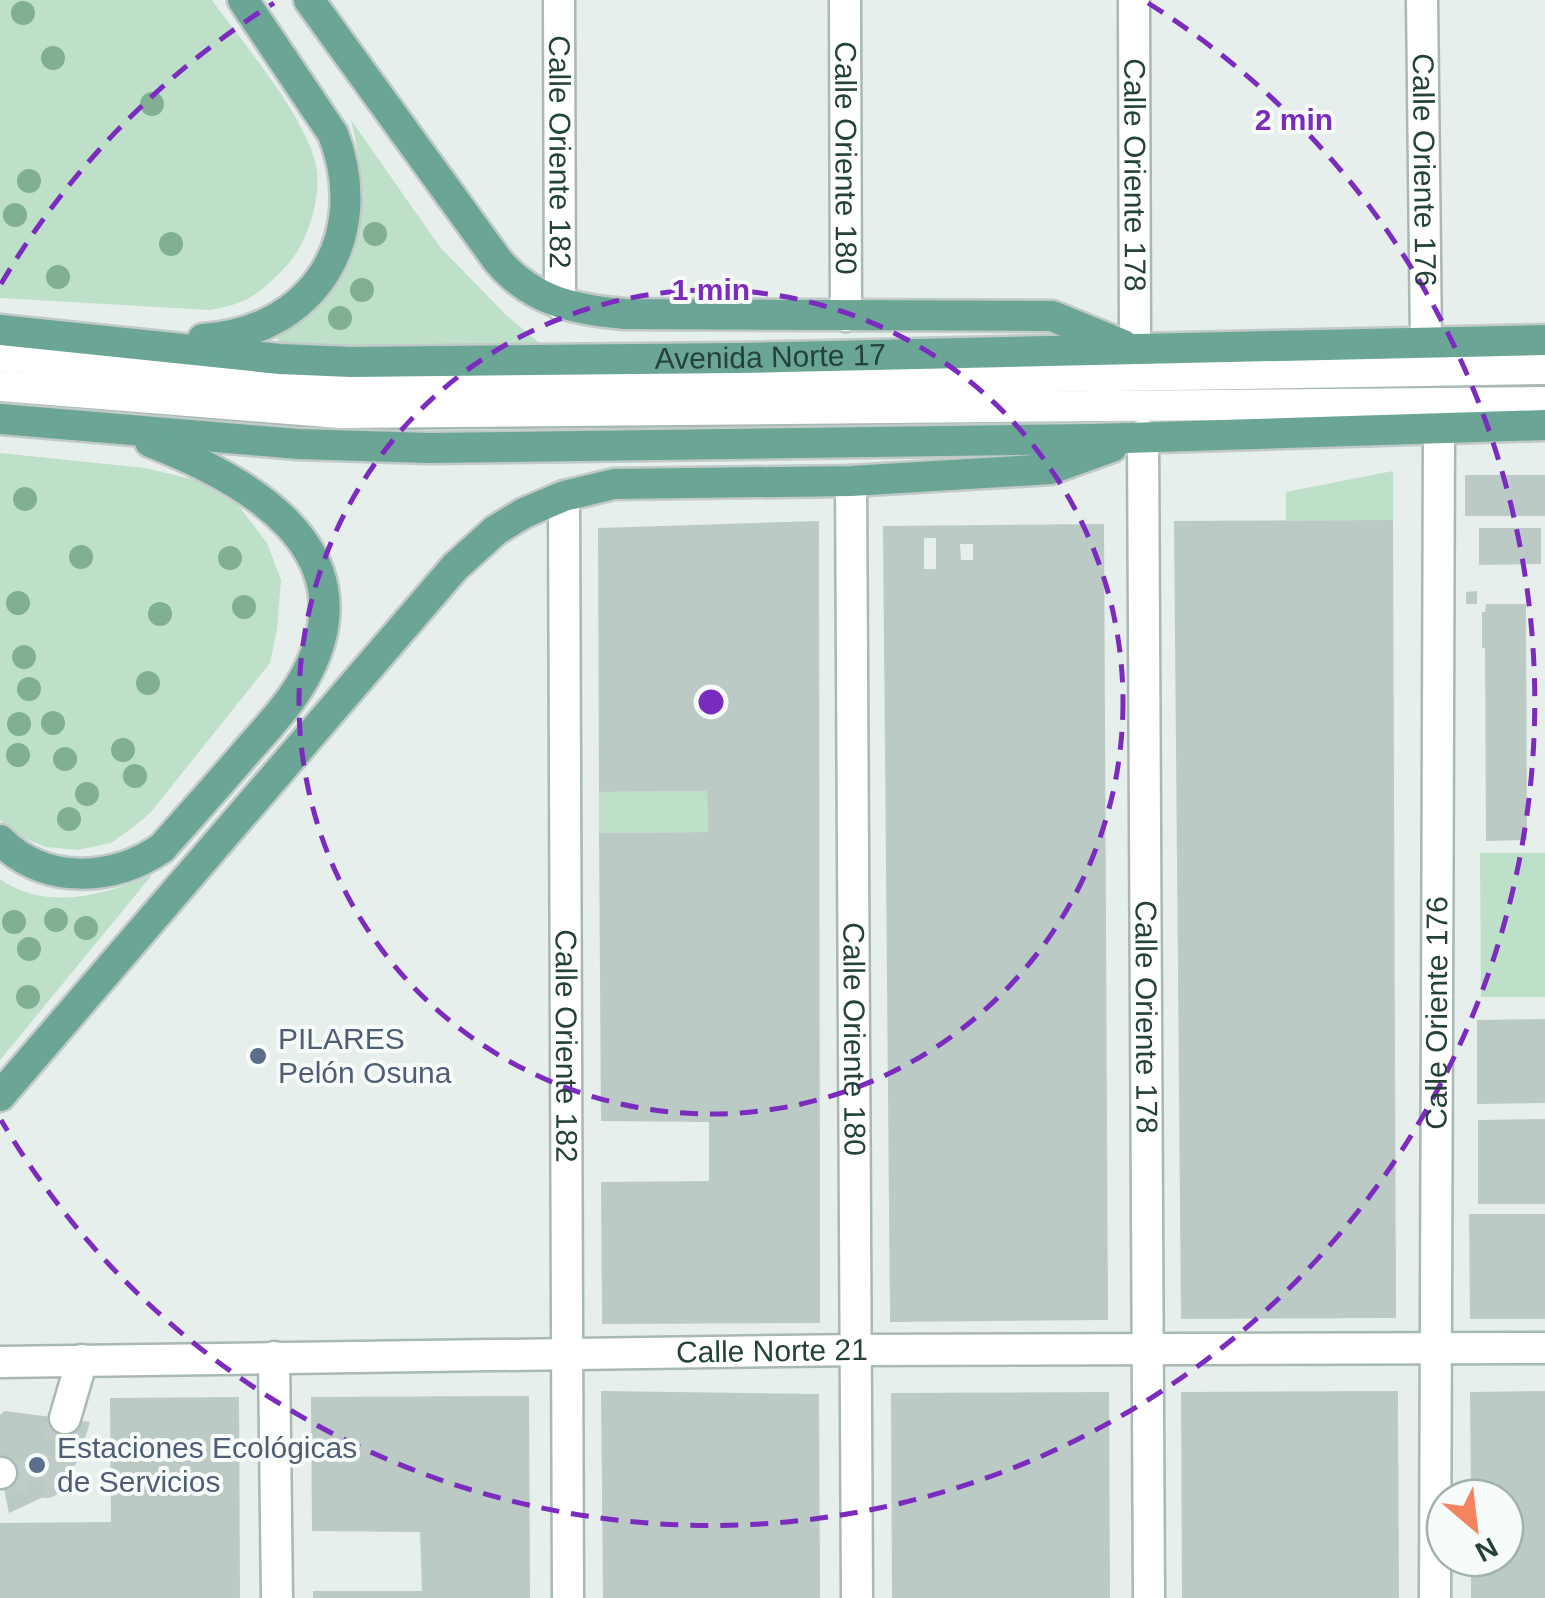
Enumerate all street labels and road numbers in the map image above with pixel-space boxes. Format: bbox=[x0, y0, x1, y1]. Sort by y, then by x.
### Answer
street label: Calle Oriente 182 bbox=[543, 35, 577, 269]
street label: Calle Oriente 180 bbox=[829, 41, 863, 275]
street label: Calle Oriente 176 bbox=[1407, 53, 1442, 287]
street label: Calle Oriente 178 bbox=[1118, 58, 1152, 292]
street label: Avenida Norte 17 bbox=[655, 338, 886, 375]
street label: Calle Oriente 176 bbox=[1420, 896, 1453, 1130]
street label: Calle Oriente 178 bbox=[1129, 900, 1164, 1134]
street label: Calle Oriente 180 bbox=[837, 922, 872, 1156]
street label: Calle Oriente 182 bbox=[550, 929, 583, 1163]
street label: Calle Norte 21 bbox=[676, 1333, 868, 1369]

